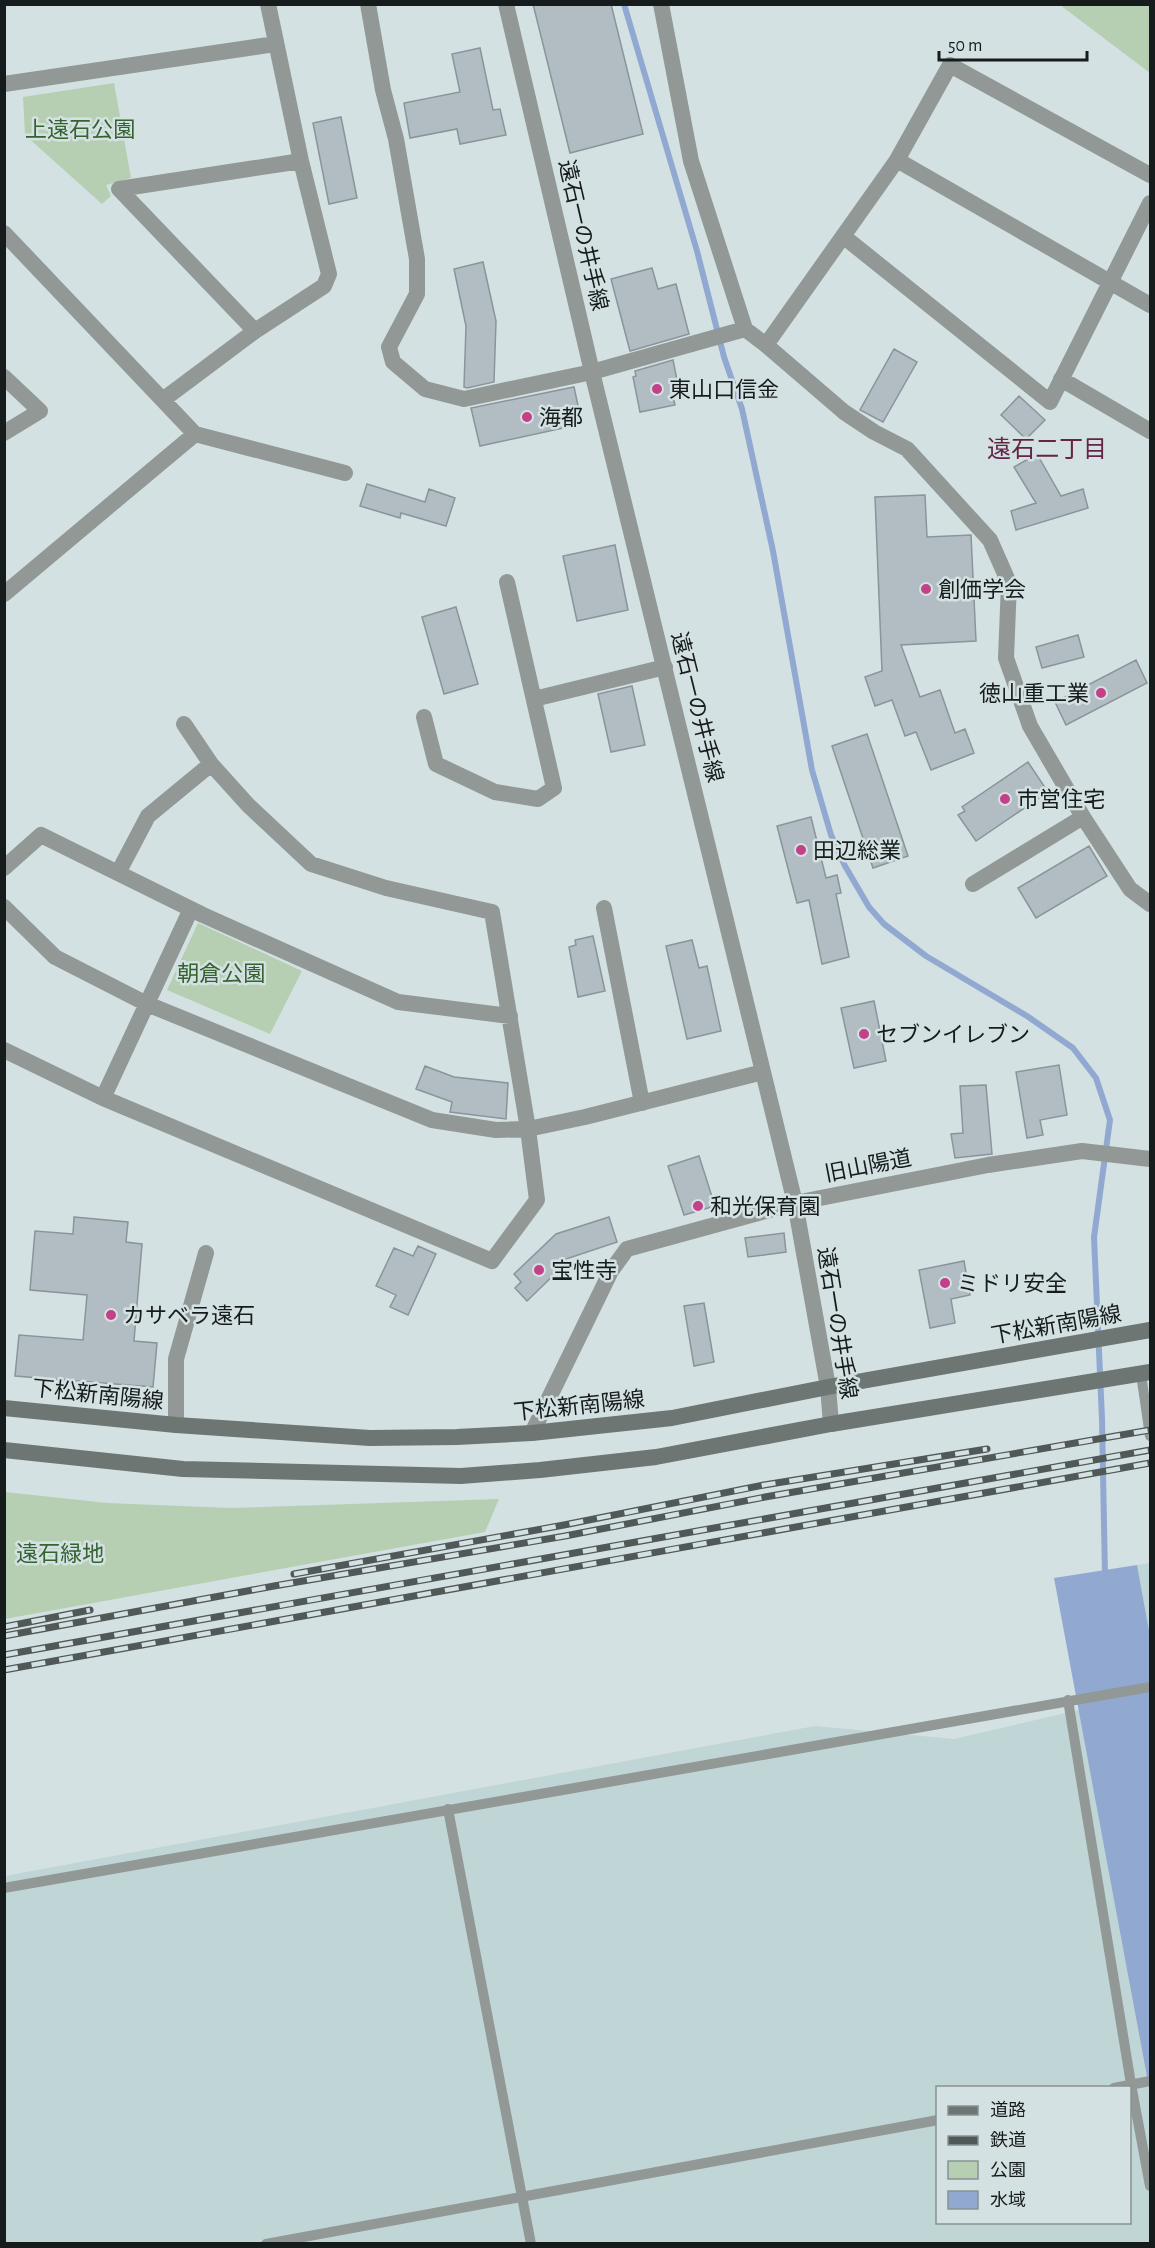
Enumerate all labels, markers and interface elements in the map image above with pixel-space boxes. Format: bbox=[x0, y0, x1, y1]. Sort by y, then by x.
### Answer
scale bar bbox=[939, 24, 1088, 62]
text: 50 m bbox=[948, 37, 982, 55]
park label: 上遠石公園 bbox=[25, 118, 135, 141]
street label: 遠石一の井手線 bbox=[555, 157, 612, 313]
place label: 東山口信金 bbox=[669, 378, 779, 401]
marker: 東山口信金 bbox=[650, 382, 664, 396]
place label: 海都 bbox=[539, 406, 583, 429]
marker: 海都 bbox=[520, 410, 534, 424]
district label: 遠石二丁目 bbox=[987, 436, 1107, 462]
place label: 創価学会 bbox=[938, 578, 1026, 601]
marker: 創価学会 bbox=[919, 582, 933, 596]
street label: 遠石一の井手線 bbox=[668, 630, 727, 785]
place label: 徳山重工業 bbox=[979, 682, 1089, 705]
marker: 徳山重工業 bbox=[1094, 686, 1108, 700]
place label: 市営住宅 bbox=[1017, 788, 1105, 811]
marker: 市営住宅 bbox=[998, 792, 1012, 806]
place label: 田辺総業 bbox=[813, 839, 901, 862]
marker: 田辺総業 bbox=[794, 843, 808, 857]
park label: 朝倉公園 bbox=[177, 962, 265, 985]
place label: セブンイレブン bbox=[876, 1023, 1030, 1046]
marker: セブンイレブン bbox=[857, 1027, 871, 1041]
street label: 旧山陽道 bbox=[823, 1146, 913, 1185]
place label: 和光保育園 bbox=[710, 1195, 820, 1218]
marker: 和光保育園 bbox=[691, 1199, 705, 1213]
street label: 遠石一の井手線 bbox=[814, 1245, 861, 1401]
place label: 宝性寺 bbox=[551, 1259, 617, 1282]
marker: 宝性寺 bbox=[532, 1263, 546, 1277]
place label: ミドリ安全 bbox=[957, 1272, 1067, 1295]
marker: ミドリ安全 bbox=[938, 1276, 952, 1290]
street label: 下松新南陽線 bbox=[989, 1302, 1123, 1347]
place label: カサベラ遠石 bbox=[123, 1304, 255, 1327]
marker: カサベラ遠石 bbox=[104, 1308, 118, 1322]
street label: 下松新南陽線 bbox=[31, 1376, 165, 1413]
street label: 下松新南陽線 bbox=[512, 1387, 646, 1424]
park label: 遠石緑地 bbox=[16, 1542, 104, 1565]
legend bbox=[936, 2086, 1131, 2224]
text: 道路 bbox=[990, 2100, 1026, 2120]
text: 鉄道 bbox=[990, 2130, 1026, 2150]
text: 公園 bbox=[990, 2161, 1026, 2180]
text: 水域 bbox=[990, 2191, 1026, 2210]

